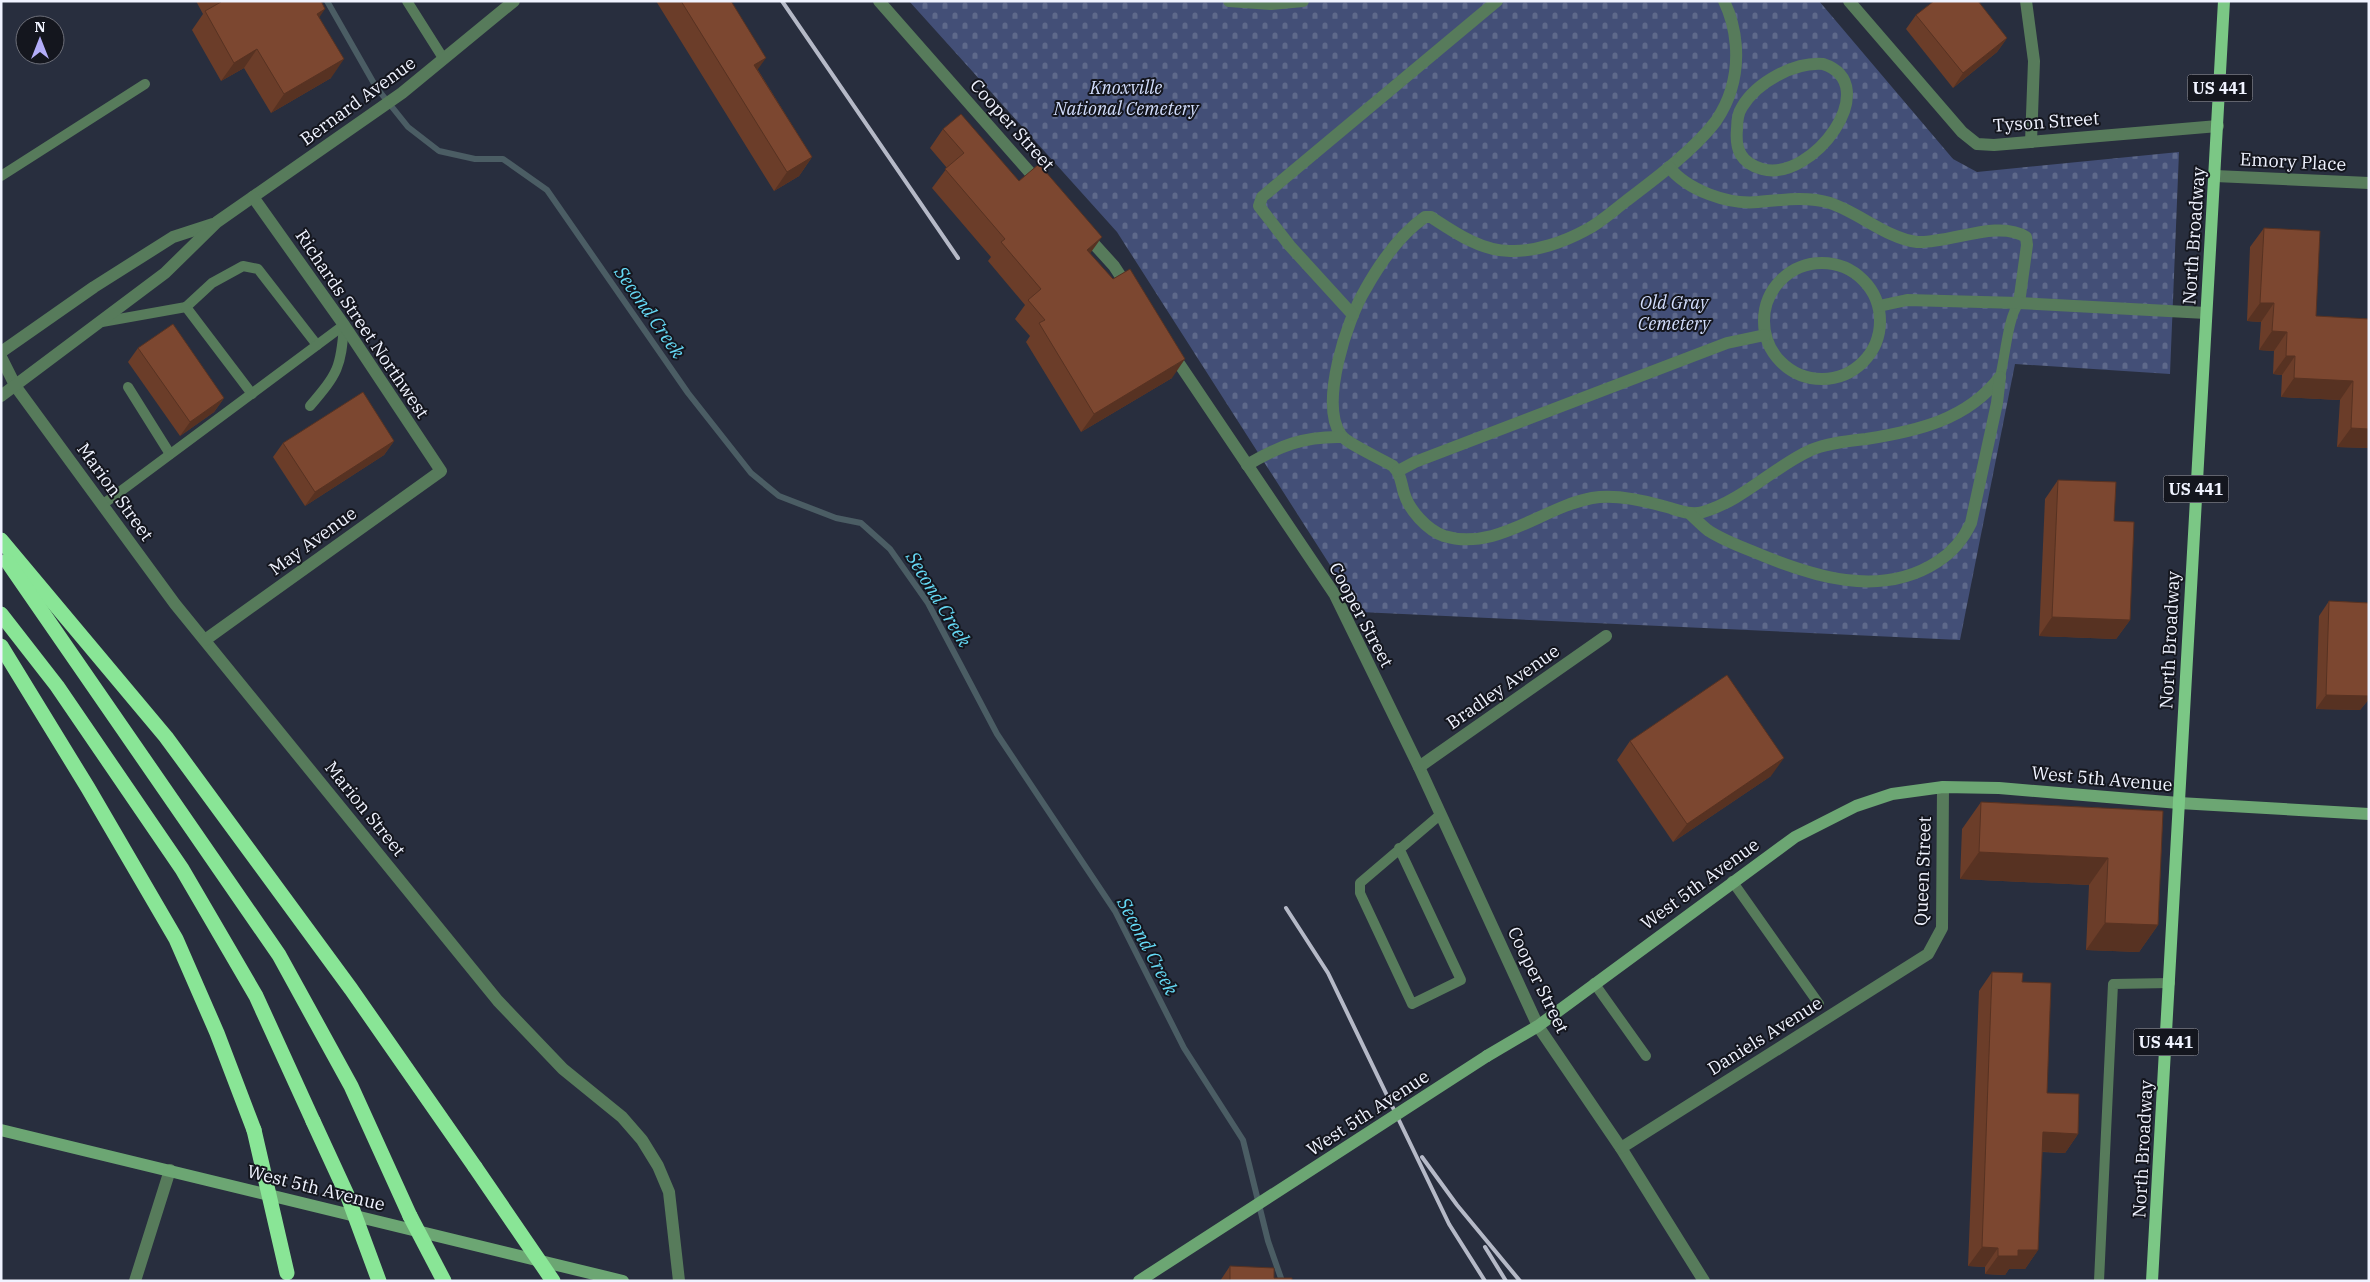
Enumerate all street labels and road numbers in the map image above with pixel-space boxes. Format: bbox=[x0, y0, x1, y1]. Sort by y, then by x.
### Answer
street label: Bernard Avenue bbox=[295, 51, 420, 150]
street label: Cooper Street bbox=[965, 74, 1060, 175]
road number: US 441 bbox=[2188, 75, 2252, 102]
street label: Tyson Street bbox=[1992, 106, 2100, 137]
street label: Emory Place bbox=[2239, 147, 2347, 176]
street label: North Broadway bbox=[2177, 166, 2210, 306]
street label: Richards Street Northwest bbox=[291, 225, 434, 423]
street label: Marion Street bbox=[72, 438, 159, 545]
road number: US 441 bbox=[2164, 476, 2228, 502]
street label: May Avenue bbox=[265, 501, 361, 580]
street label: Cooper Street bbox=[1324, 558, 1399, 671]
street label: North Broadway bbox=[2154, 570, 2185, 710]
street label: Bradley Avenue bbox=[1442, 639, 1564, 734]
street label: Marion Street bbox=[320, 757, 411, 861]
street label: West 5th Avenue bbox=[2031, 761, 2173, 796]
street label: Queen Street bbox=[1909, 816, 1936, 926]
street label: West 5th Avenue bbox=[1636, 833, 1764, 934]
street label: Cooper Street bbox=[1503, 923, 1574, 1037]
street label: Daniels Avenue bbox=[1703, 991, 1826, 1080]
road number: US 441 bbox=[2134, 1028, 2198, 1056]
street label: West 5th Avenue bbox=[1302, 1064, 1433, 1161]
street label: North Broadway bbox=[2127, 1079, 2158, 1219]
street label: West 5th Avenue bbox=[245, 1159, 387, 1216]

